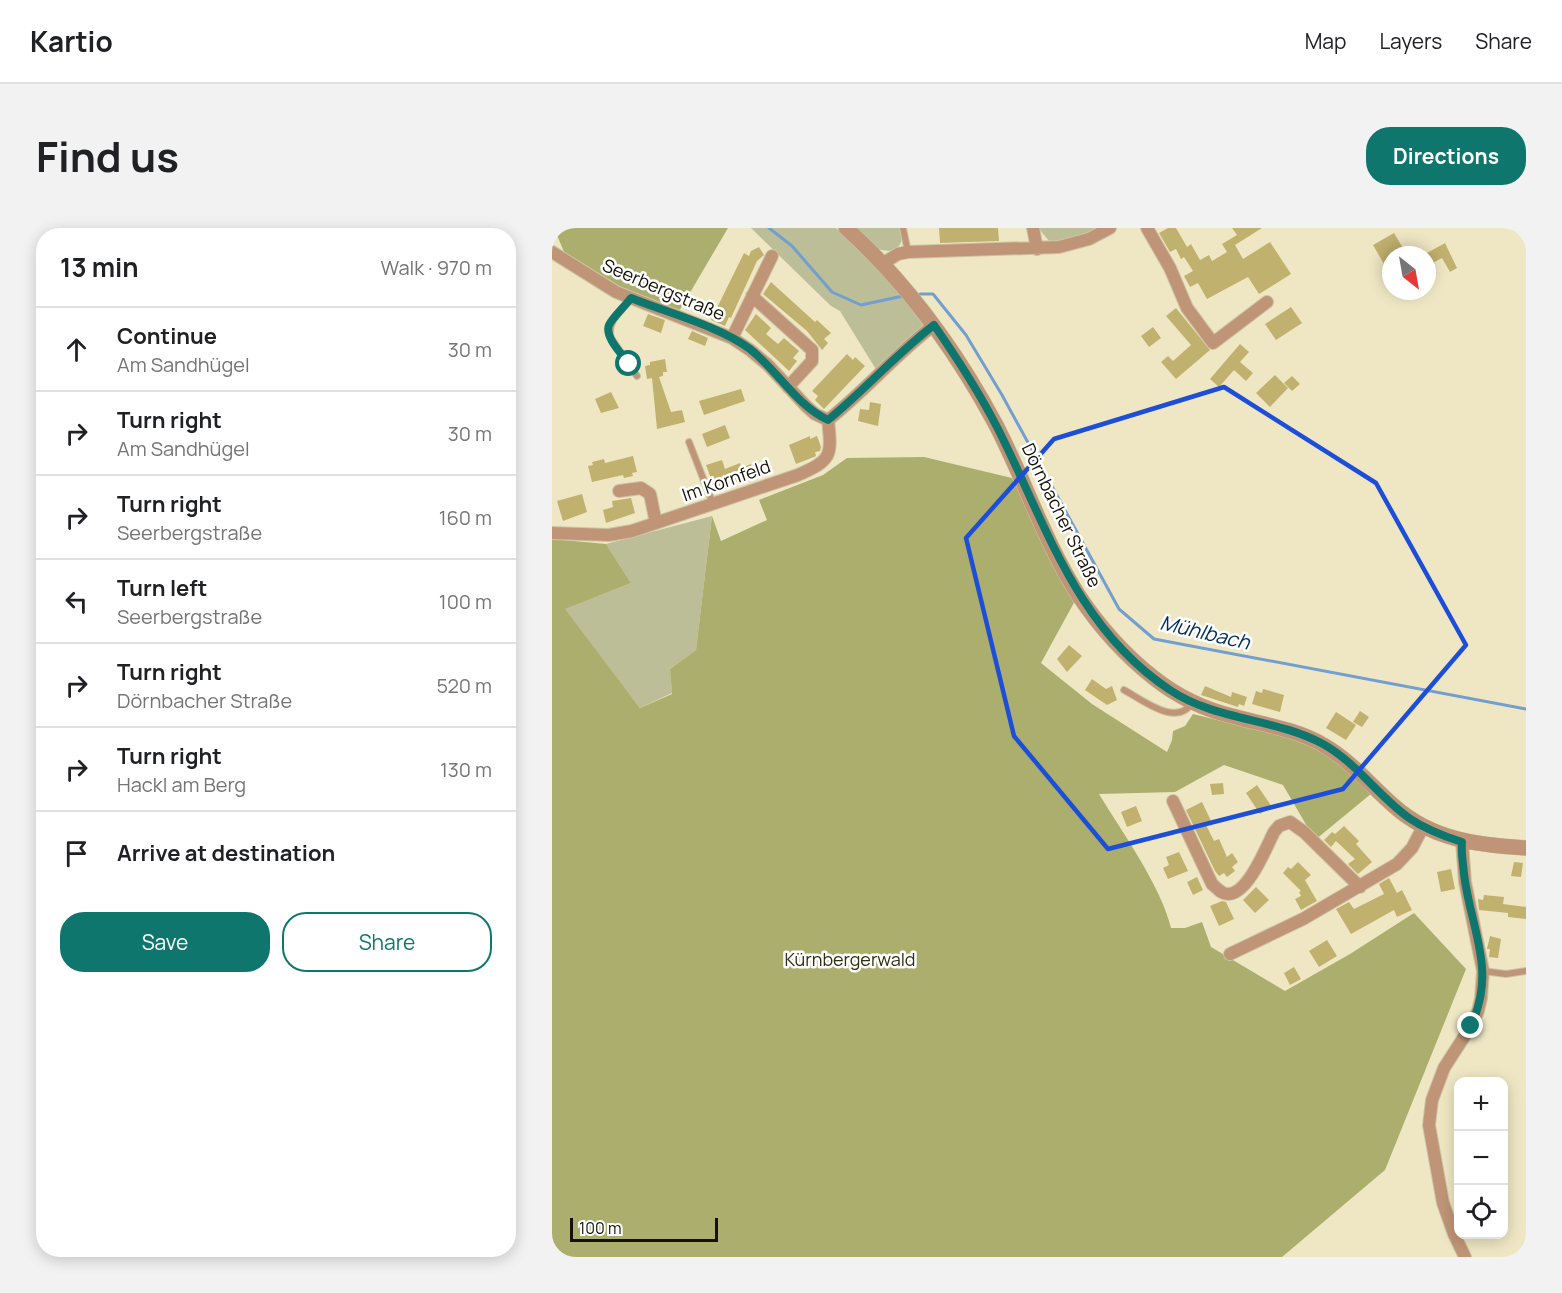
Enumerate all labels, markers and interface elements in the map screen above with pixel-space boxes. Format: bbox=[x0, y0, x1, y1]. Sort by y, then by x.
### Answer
text: Kartio bbox=[30, 22, 113, 60]
text: Map bbox=[1305, 27, 1346, 55]
text: Layers bbox=[1379, 27, 1442, 55]
text: Share bbox=[1475, 27, 1532, 55]
text: Find us bbox=[36, 127, 179, 185]
button: Directions bbox=[1366, 127, 1526, 185]
north arrow bbox=[1382, 246, 1436, 300]
text: 13 min bbox=[60, 249, 139, 285]
street label: Seerbergstraße bbox=[599, 252, 729, 326]
text: Walk · 970 m bbox=[381, 254, 492, 281]
text: Continue bbox=[117, 321, 217, 351]
icon: ahead bbox=[60, 333, 93, 366]
text: 30 m bbox=[448, 336, 492, 363]
route start bbox=[615, 350, 641, 376]
text: Am Sandhügel bbox=[117, 351, 250, 378]
text: Turn right bbox=[117, 405, 222, 435]
icon: right bbox=[60, 417, 93, 450]
text: 30 m bbox=[448, 420, 492, 447]
text: Am Sandhügel bbox=[117, 435, 250, 462]
street label: Dörnbacher Straße bbox=[1017, 439, 1107, 591]
street label: Im Kornfeld bbox=[678, 454, 774, 506]
text: Turn right bbox=[117, 489, 222, 519]
icon: right bbox=[60, 501, 93, 534]
text: 160 m bbox=[439, 504, 492, 531]
text: Seerbergstraße bbox=[117, 519, 262, 546]
text: Turn left bbox=[117, 573, 207, 603]
icon: left bbox=[60, 585, 93, 618]
text: 100 m bbox=[439, 588, 492, 615]
text: Seerbergstraße bbox=[117, 603, 262, 630]
water label: Mühlbach bbox=[1158, 609, 1254, 656]
text: Turn right bbox=[117, 657, 222, 687]
icon: right bbox=[60, 669, 93, 702]
text: 520 m bbox=[436, 672, 492, 699]
text: Dörnbacher Straße bbox=[117, 687, 292, 714]
text: Turn right bbox=[117, 741, 222, 771]
icon: right bbox=[60, 753, 93, 786]
text: 130 m bbox=[440, 756, 492, 783]
text: Hackl am Berg bbox=[117, 771, 246, 798]
icon: arrive bbox=[60, 837, 93, 870]
text: Arrive at destination bbox=[117, 838, 335, 868]
button: Save bbox=[60, 912, 270, 972]
button: Share bbox=[282, 912, 492, 972]
park label: Kürnbergerwald bbox=[784, 947, 916, 971]
route end bbox=[1457, 1012, 1483, 1038]
map controls bbox=[1454, 1077, 1508, 1239]
button: + bbox=[1454, 1077, 1508, 1131]
button: − bbox=[1454, 1131, 1508, 1185]
button: locate bbox=[1454, 1185, 1508, 1239]
scale bar bbox=[570, 1215, 718, 1242]
text: 100 m bbox=[579, 1217, 622, 1239]

